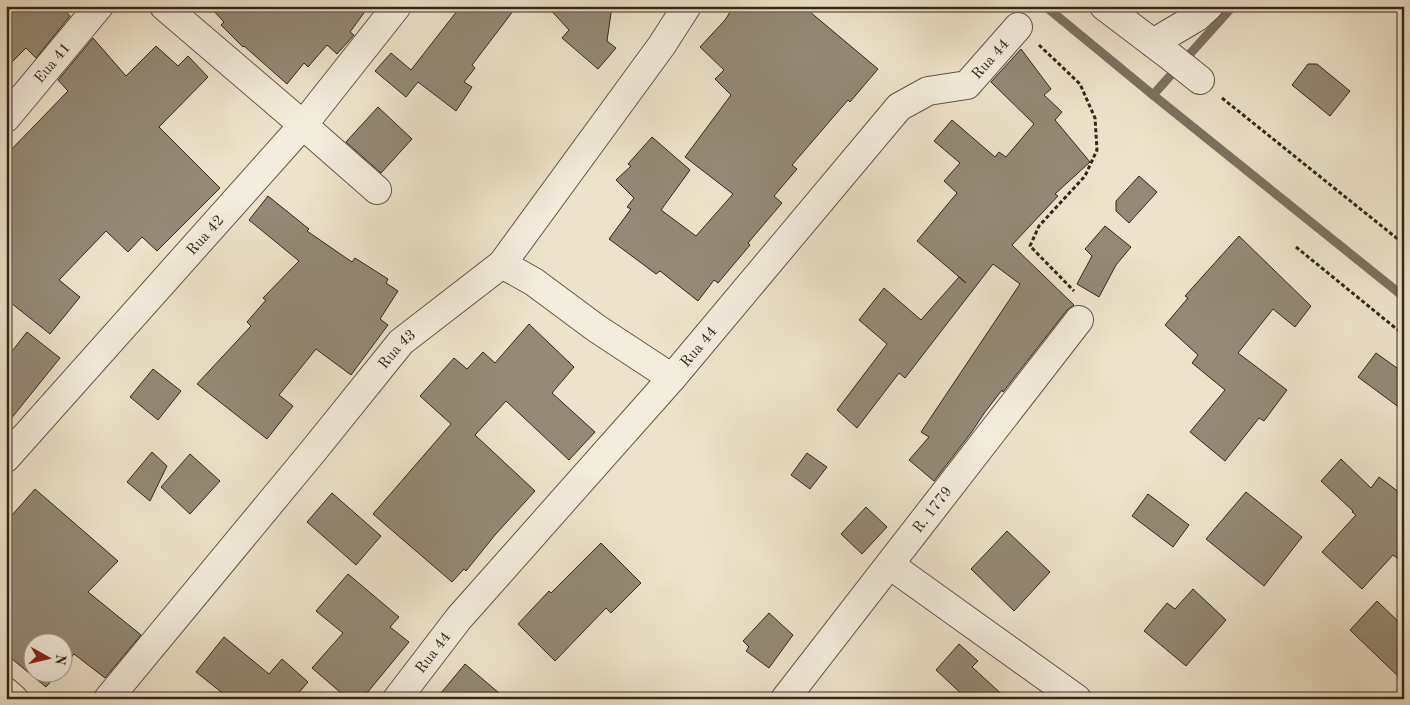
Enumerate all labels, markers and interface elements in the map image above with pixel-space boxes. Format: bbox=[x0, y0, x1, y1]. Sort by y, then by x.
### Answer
street label: Rua 44 bbox=[970, 37, 1013, 83]
street label: Eua 41 bbox=[32, 41, 74, 87]
street label: Rua 42 bbox=[185, 213, 228, 259]
street label: Rua 44 bbox=[678, 324, 721, 371]
street label: Rua 43 bbox=[376, 327, 419, 372]
street label: R. 1779 bbox=[911, 484, 956, 536]
street label: Rua 44 bbox=[414, 630, 455, 677]
north arrow bbox=[22, 632, 72, 682]
text: N bbox=[52, 653, 68, 666]

